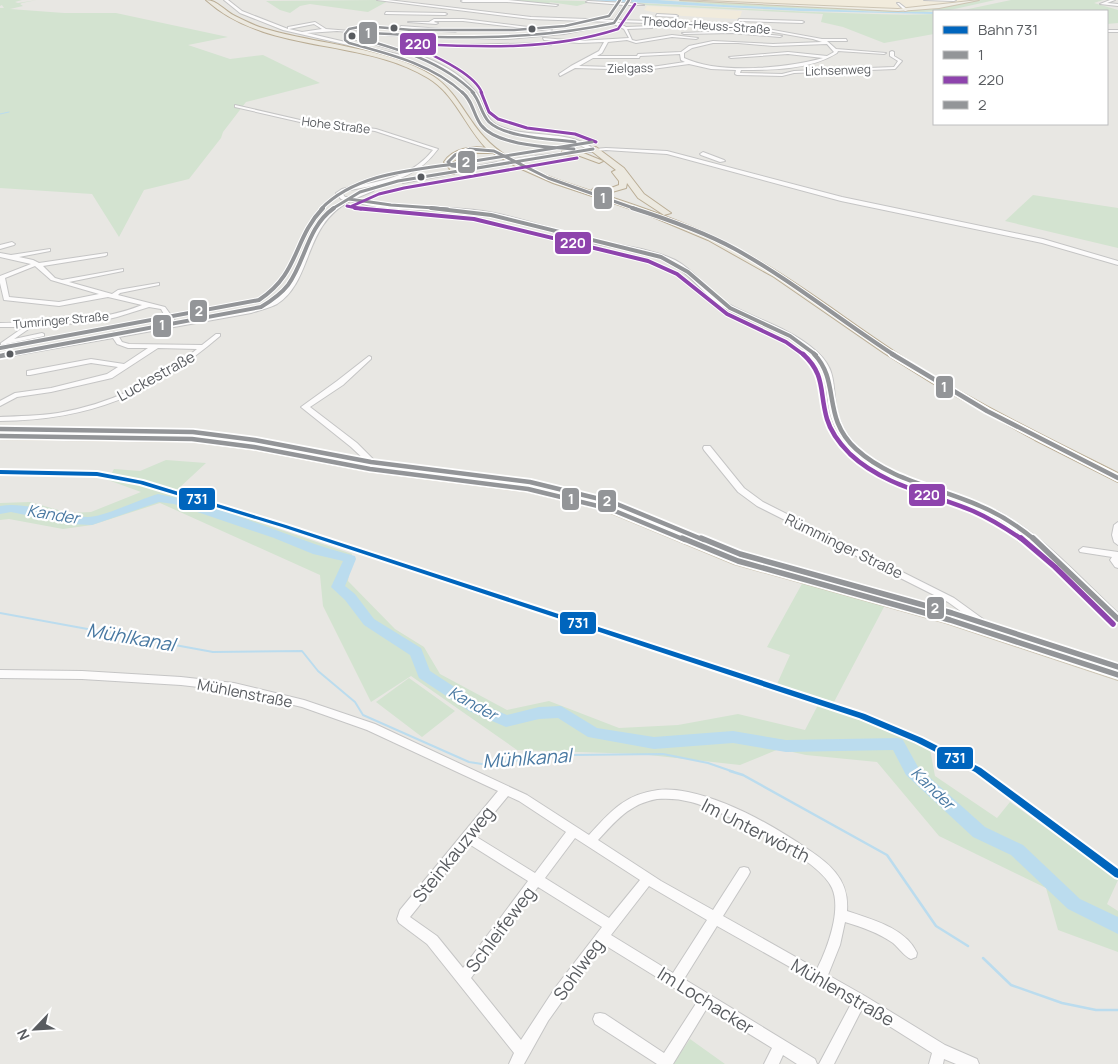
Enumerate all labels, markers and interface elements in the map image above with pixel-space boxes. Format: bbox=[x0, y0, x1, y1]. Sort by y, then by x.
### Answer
legend bbox=[933, 10, 1108, 125]
street label: Theodor-Heuss-Straße bbox=[641, 12, 771, 38]
text: Bahn 731 bbox=[978, 19, 1038, 40]
line badge: 1 bbox=[358, 21, 378, 45]
text: 1 bbox=[365, 23, 371, 42]
unlabelled marker bbox=[389, 23, 399, 33]
unlabelled marker bbox=[527, 24, 537, 34]
unlabelled marker bbox=[347, 31, 357, 41]
line badge: 220 bbox=[399, 32, 437, 56]
text: 220 bbox=[405, 34, 431, 53]
text: 1 bbox=[978, 44, 984, 65]
street label: Zielgass bbox=[607, 59, 653, 77]
street label: Lichsenweg bbox=[805, 60, 871, 80]
text: 220 bbox=[978, 69, 1004, 90]
text: 2 bbox=[978, 94, 987, 115]
street label: Hohe Straße bbox=[301, 112, 371, 138]
line badge: 2 bbox=[457, 150, 476, 174]
text: 2 bbox=[462, 152, 470, 171]
unlabelled marker bbox=[416, 172, 426, 182]
line badge: 1 bbox=[593, 186, 613, 210]
text: 1 bbox=[600, 188, 606, 207]
line badge: 220 bbox=[554, 231, 592, 255]
text: 220 bbox=[560, 233, 586, 252]
line badge: 2 bbox=[189, 299, 208, 323]
text: 2 bbox=[195, 301, 203, 320]
street label: Tumringer Straße bbox=[12, 307, 110, 333]
line badge: 1 bbox=[152, 314, 172, 338]
text: 1 bbox=[159, 315, 165, 334]
street label: Luckestraße bbox=[113, 346, 199, 406]
unlabelled marker bbox=[5, 349, 15, 359]
line badge: 1 bbox=[935, 375, 954, 399]
text: 1 bbox=[941, 377, 947, 396]
line badge: 220 bbox=[908, 483, 946, 507]
text: 220 bbox=[914, 485, 940, 504]
line badge: 731 bbox=[178, 487, 216, 511]
line badge: 1 bbox=[561, 487, 580, 511]
text: 731 bbox=[186, 489, 208, 508]
text: 1 bbox=[568, 489, 574, 508]
line badge: 2 bbox=[597, 489, 617, 513]
text: 2 bbox=[603, 491, 611, 510]
water label: Kander bbox=[25, 499, 83, 529]
street label: Rümminger Straße bbox=[782, 508, 907, 584]
line badge: 2 bbox=[926, 596, 945, 620]
text: 2 bbox=[931, 598, 939, 617]
line badge: 731 bbox=[559, 611, 597, 635]
text: 731 bbox=[567, 613, 589, 632]
water label: Mühlkanal bbox=[85, 616, 180, 658]
street label: Mühlenstraße bbox=[196, 673, 295, 713]
water label: Kander bbox=[445, 681, 503, 726]
water label: Mühlkanal bbox=[482, 742, 575, 774]
line badge: 731 bbox=[936, 746, 974, 770]
text: 731 bbox=[944, 748, 966, 767]
water label: Kander bbox=[906, 762, 961, 816]
street label: Im Unterwörth bbox=[698, 792, 814, 868]
street label: Steinkauzweg bbox=[407, 801, 499, 907]
street label: Schleifeweg bbox=[460, 881, 540, 977]
street label: Sohlweg bbox=[547, 933, 609, 1005]
street label: Mühlenstraße bbox=[787, 953, 899, 1031]
street label: Im Lochacker bbox=[653, 961, 759, 1039]
north arrow bbox=[10, 1004, 60, 1054]
text: N bbox=[12, 1026, 34, 1043]

